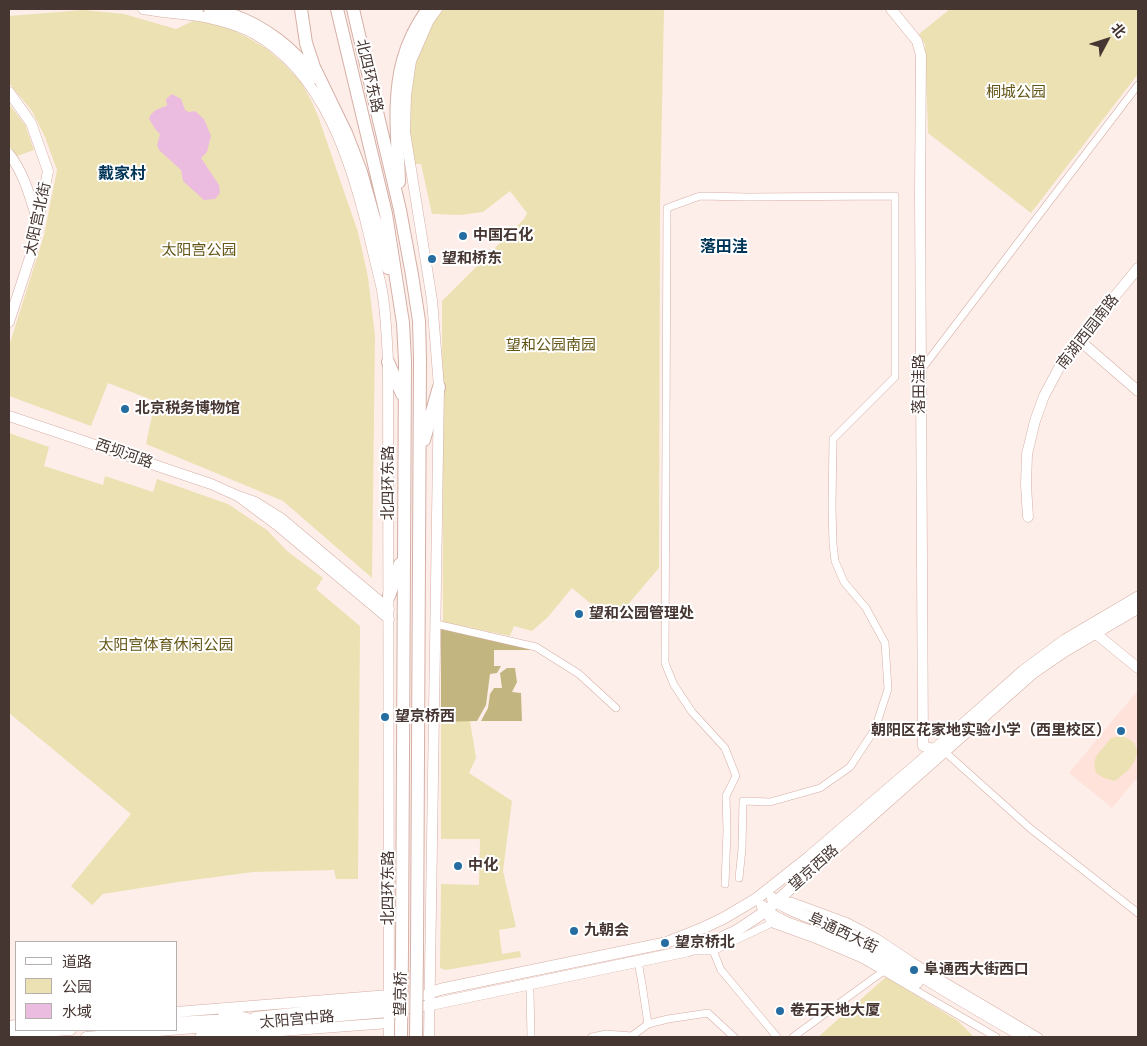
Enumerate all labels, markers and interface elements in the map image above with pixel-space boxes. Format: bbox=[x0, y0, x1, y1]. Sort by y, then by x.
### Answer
north arrow bbox=[1082, 15, 1132, 65]
text: 北 bbox=[1107, 19, 1130, 42]
street label: 北四环东路 bbox=[352, 37, 386, 115]
park label: 桐城公园 bbox=[986, 84, 1046, 102]
district label: 戴家村 bbox=[98, 164, 146, 184]
street label: 太阳宫北街 bbox=[21, 180, 55, 258]
place label: 中国石化 bbox=[473, 227, 533, 245]
marker: 中国石化 bbox=[457, 230, 469, 242]
district label: 落田洼 bbox=[700, 237, 748, 257]
park label: 太阳宫公园 bbox=[162, 242, 236, 260]
place label: 望和桥东 bbox=[442, 250, 502, 268]
marker: 望和桥东 bbox=[426, 253, 438, 265]
street label: 南湖西园南路 bbox=[1053, 291, 1123, 373]
park label: 望和公园南园 bbox=[506, 337, 596, 355]
street label: 落田洼路 bbox=[911, 354, 929, 414]
place label: 北京税务博物馆 bbox=[135, 400, 240, 418]
marker: 北京税务博物馆 bbox=[119, 403, 131, 415]
street label: 西坝河路 bbox=[93, 436, 155, 472]
street label: 北四环东路 bbox=[380, 446, 398, 520]
place label: 望和公园管理处 bbox=[589, 605, 694, 623]
marker: 望和公园管理处 bbox=[573, 608, 585, 620]
park label: 太阳宫体育休闲公园 bbox=[99, 637, 233, 655]
place label: 望京桥西 bbox=[395, 708, 455, 726]
marker: 望京桥西 bbox=[379, 711, 391, 723]
place label: 朝阳区花家地实验小学（西里校区） bbox=[871, 722, 1111, 740]
marker: 朝阳区花家地实验小学（西里校区） bbox=[1115, 725, 1127, 737]
street label: 望京西路 bbox=[786, 841, 842, 895]
street label: 北四环东路 bbox=[380, 851, 398, 925]
place label: 中化 bbox=[468, 857, 498, 875]
marker: 中化 bbox=[452, 860, 464, 872]
street label: 阜通西大街 bbox=[805, 909, 881, 957]
place label: 九朝会 bbox=[584, 922, 629, 940]
marker: 九朝会 bbox=[568, 925, 580, 937]
place label: 望京桥北 bbox=[675, 934, 735, 952]
marker: 望京桥北 bbox=[659, 937, 671, 949]
legend bbox=[15, 941, 178, 1031]
text: 道路 bbox=[62, 952, 92, 971]
place label: 阜通西大街西口 bbox=[924, 961, 1029, 979]
marker: 阜通西大街西口 bbox=[908, 964, 920, 976]
street label: 望京桥 bbox=[392, 971, 410, 1017]
text: 公园 bbox=[62, 977, 92, 996]
text: 水域 bbox=[62, 1002, 92, 1021]
place label: 卷石天地大厦 bbox=[790, 1002, 880, 1020]
marker: 卷石天地大厦 bbox=[774, 1005, 786, 1017]
street label: 太阳宫中路 bbox=[259, 1008, 335, 1032]

